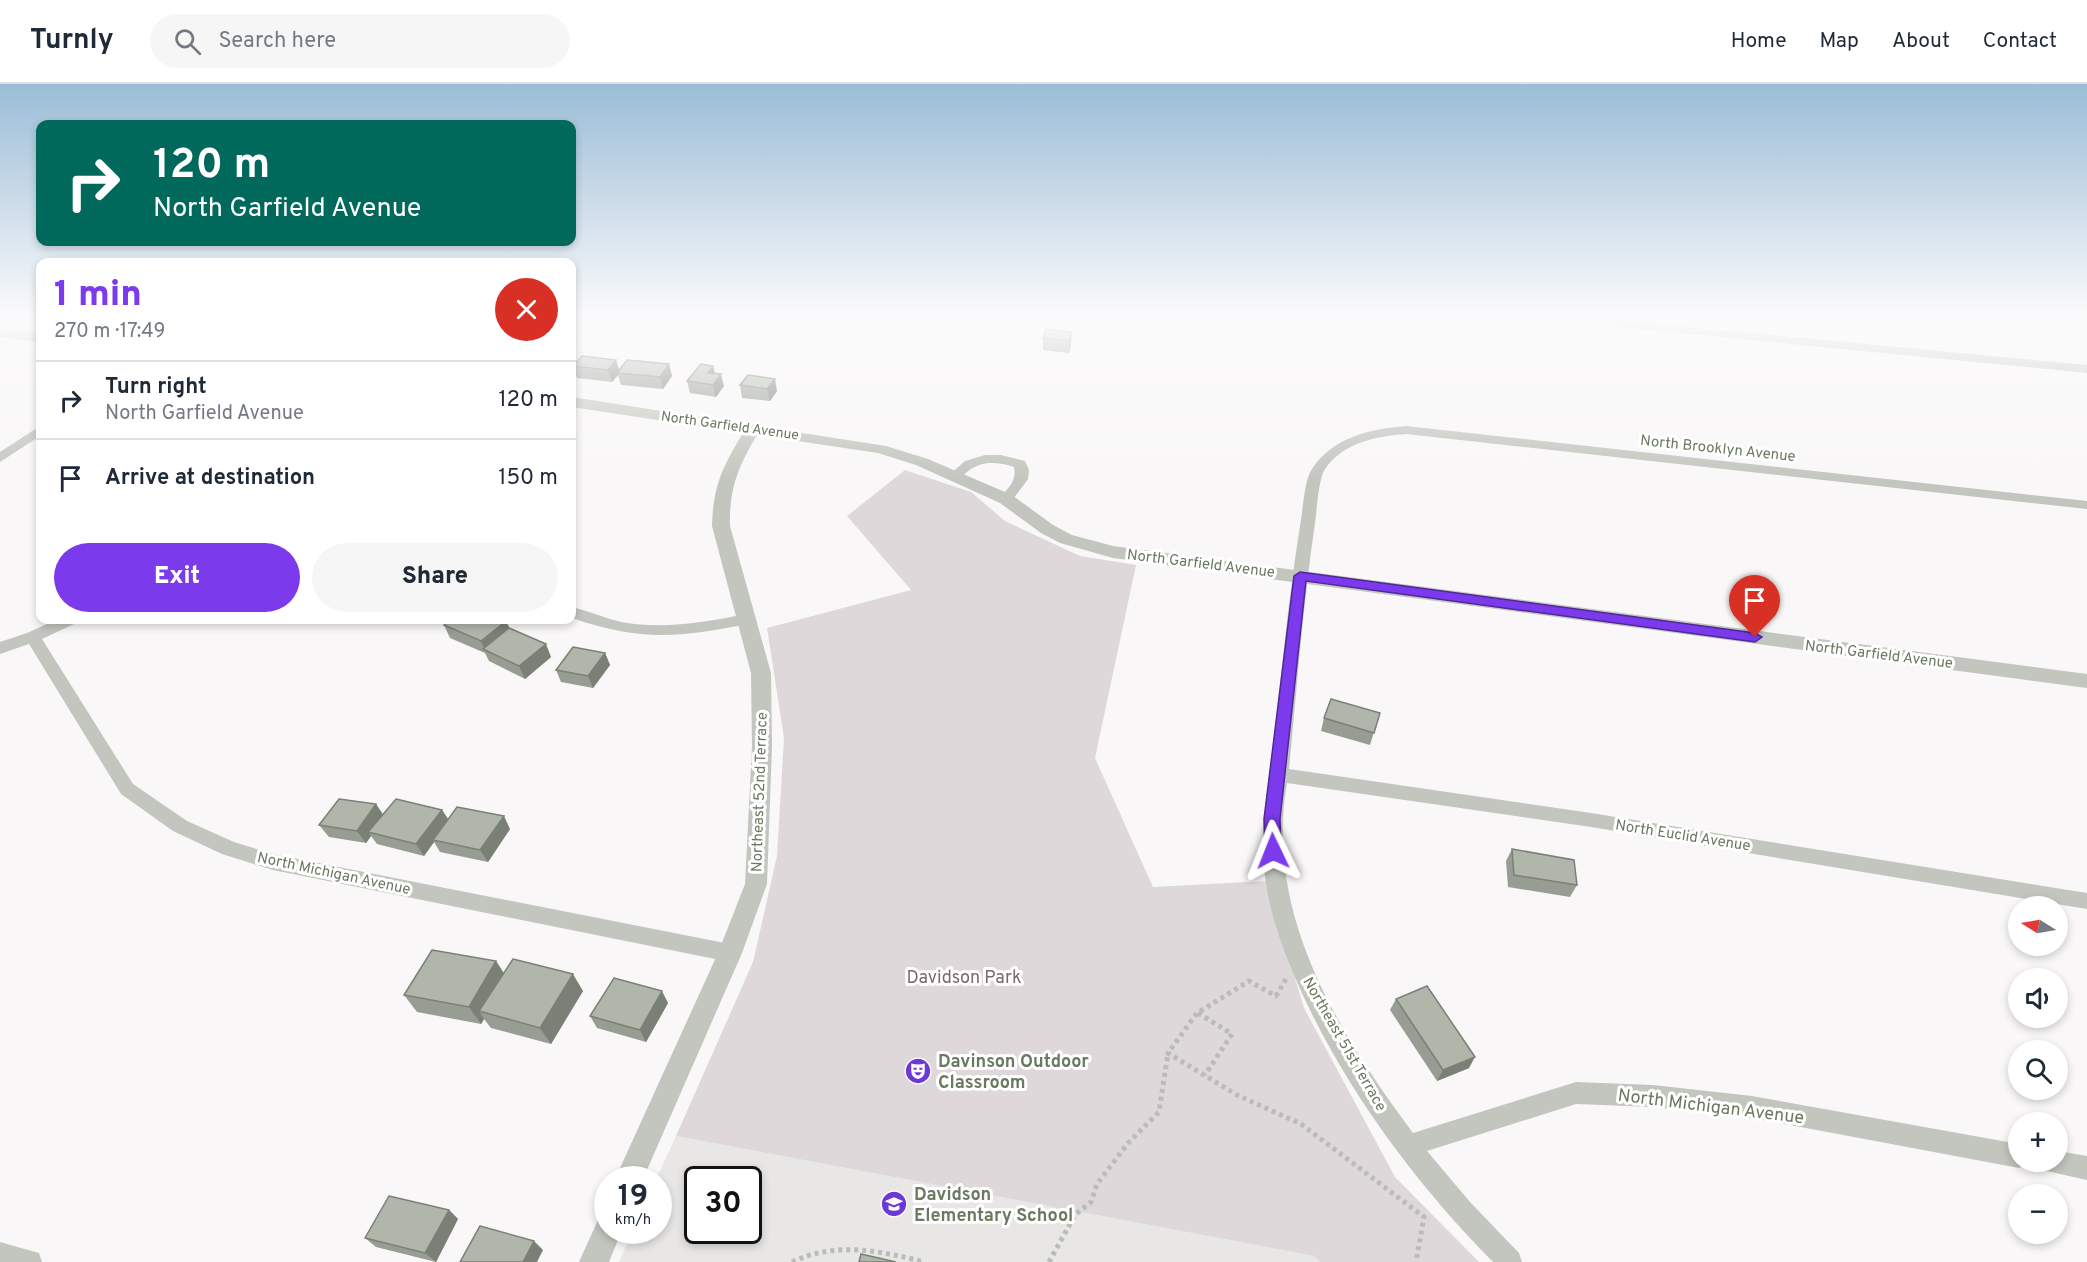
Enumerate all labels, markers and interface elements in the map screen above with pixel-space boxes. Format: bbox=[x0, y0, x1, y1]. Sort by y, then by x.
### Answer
search box bbox=[150, 14, 570, 68]
text: Turnly bbox=[30, 23, 114, 59]
icon: search bbox=[171, 25, 204, 58]
text: Search here bbox=[219, 28, 336, 55]
text: Home bbox=[1731, 28, 1787, 55]
text: Map bbox=[1820, 28, 1859, 55]
text: About bbox=[1892, 28, 1950, 55]
text: Contact bbox=[1983, 28, 2057, 55]
text: 120 m bbox=[153, 140, 270, 193]
icon: right bbox=[54, 144, 132, 222]
text: North Garfield Avenue bbox=[153, 192, 421, 226]
text: 1 min bbox=[54, 273, 142, 319]
button: close bbox=[495, 278, 558, 341]
text: 270 m · 17:49 bbox=[54, 319, 165, 345]
text: Turn right bbox=[105, 374, 207, 401]
icon: right bbox=[54, 384, 87, 417]
text: 120 m bbox=[498, 387, 558, 414]
text: North Garfield Avenue bbox=[105, 401, 304, 427]
street label: North Garfield Avenue bbox=[660, 408, 800, 445]
street label: North Brooklyn Avenue bbox=[1639, 432, 1796, 467]
icon: arrive bbox=[54, 462, 87, 495]
text: Arrive at destination bbox=[105, 465, 315, 492]
text: 150 m bbox=[498, 465, 558, 492]
button: Exit bbox=[54, 543, 300, 612]
button: Share bbox=[312, 543, 558, 612]
street label: North Garfield Avenue bbox=[1126, 546, 1276, 583]
pin bbox=[1729, 575, 1780, 637]
icon: arrive bbox=[1738, 584, 1771, 617]
street label: North Garfield Avenue bbox=[1804, 637, 1954, 674]
street label: Northeast 52nd Terrace bbox=[748, 712, 773, 872]
street label: North Euclid Avenue bbox=[1614, 816, 1752, 857]
position arrow bbox=[1241, 819, 1305, 883]
street label: North Michigan Avenue bbox=[255, 849, 412, 900]
north arrow bbox=[2008, 896, 2068, 956]
map controls bbox=[2008, 896, 2068, 1244]
park label: Davidson Park bbox=[906, 967, 1022, 990]
button: sound bbox=[2008, 968, 2068, 1028]
street label: Northeast 51st Terrace bbox=[1298, 974, 1390, 1115]
button: search bbox=[2008, 1040, 2068, 1100]
place label: Davinson Outdoor Classroom bbox=[938, 1051, 1089, 1095]
theatre icon: Davinson Outdoor Classroom bbox=[903, 1056, 933, 1086]
street label: North Michigan Avenue bbox=[1616, 1085, 1805, 1130]
button: + bbox=[2008, 1112, 2068, 1172]
speed limit sign: 30 bbox=[684, 1166, 762, 1244]
text: 19 bbox=[618, 1179, 648, 1216]
place label: Davidson Elementary School bbox=[914, 1184, 1073, 1228]
button: − bbox=[2008, 1184, 2068, 1244]
school or university icon: Davidson Elementary School bbox=[879, 1189, 909, 1219]
text: km/h bbox=[615, 1211, 651, 1230]

